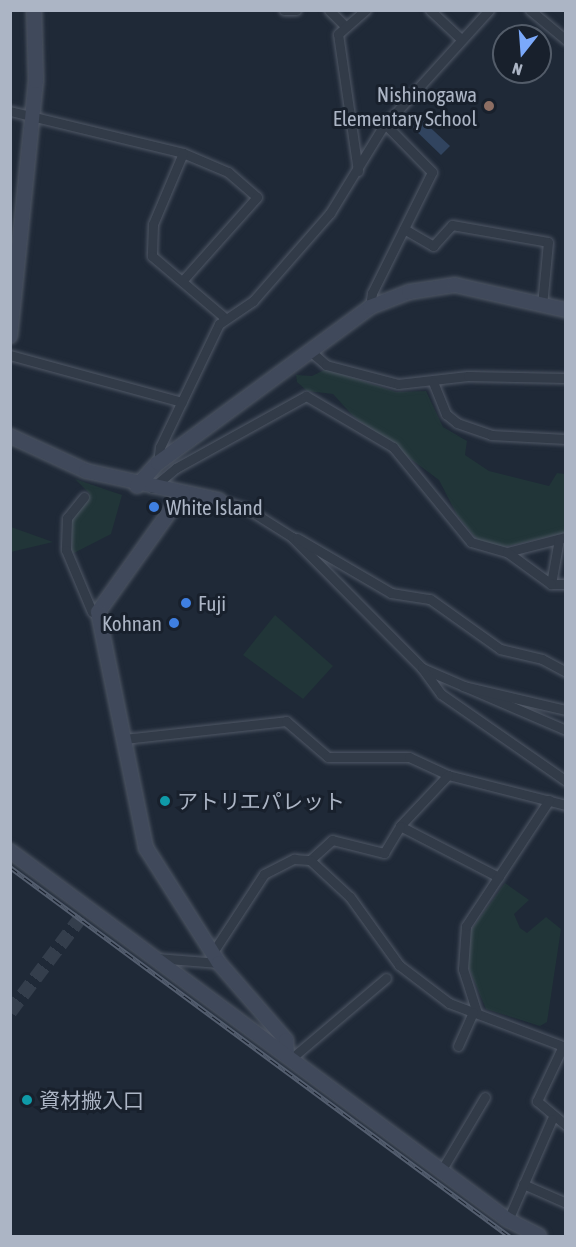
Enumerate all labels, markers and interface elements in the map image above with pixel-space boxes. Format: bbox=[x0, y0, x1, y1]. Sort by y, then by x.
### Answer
north arrow bbox=[492, 24, 552, 84]
text: N bbox=[510, 59, 524, 79]
place label: Nishinogawa Elementary School bbox=[333, 81, 477, 131]
marker: Nishinogawa Elementary School bbox=[482, 99, 496, 113]
place label: White Island bbox=[166, 494, 263, 520]
marker: White Island bbox=[147, 500, 161, 514]
place label: Fuji bbox=[198, 590, 226, 616]
marker: Fuji bbox=[179, 596, 193, 610]
place label: Kohnan bbox=[102, 610, 162, 636]
marker: Kohnan bbox=[167, 616, 181, 630]
place label: アトリエパレット bbox=[177, 788, 345, 814]
marker: アトリエパレット bbox=[158, 794, 172, 808]
place label: 資材搬入口 bbox=[39, 1087, 144, 1113]
marker: 資材搬入口 bbox=[20, 1093, 34, 1107]

